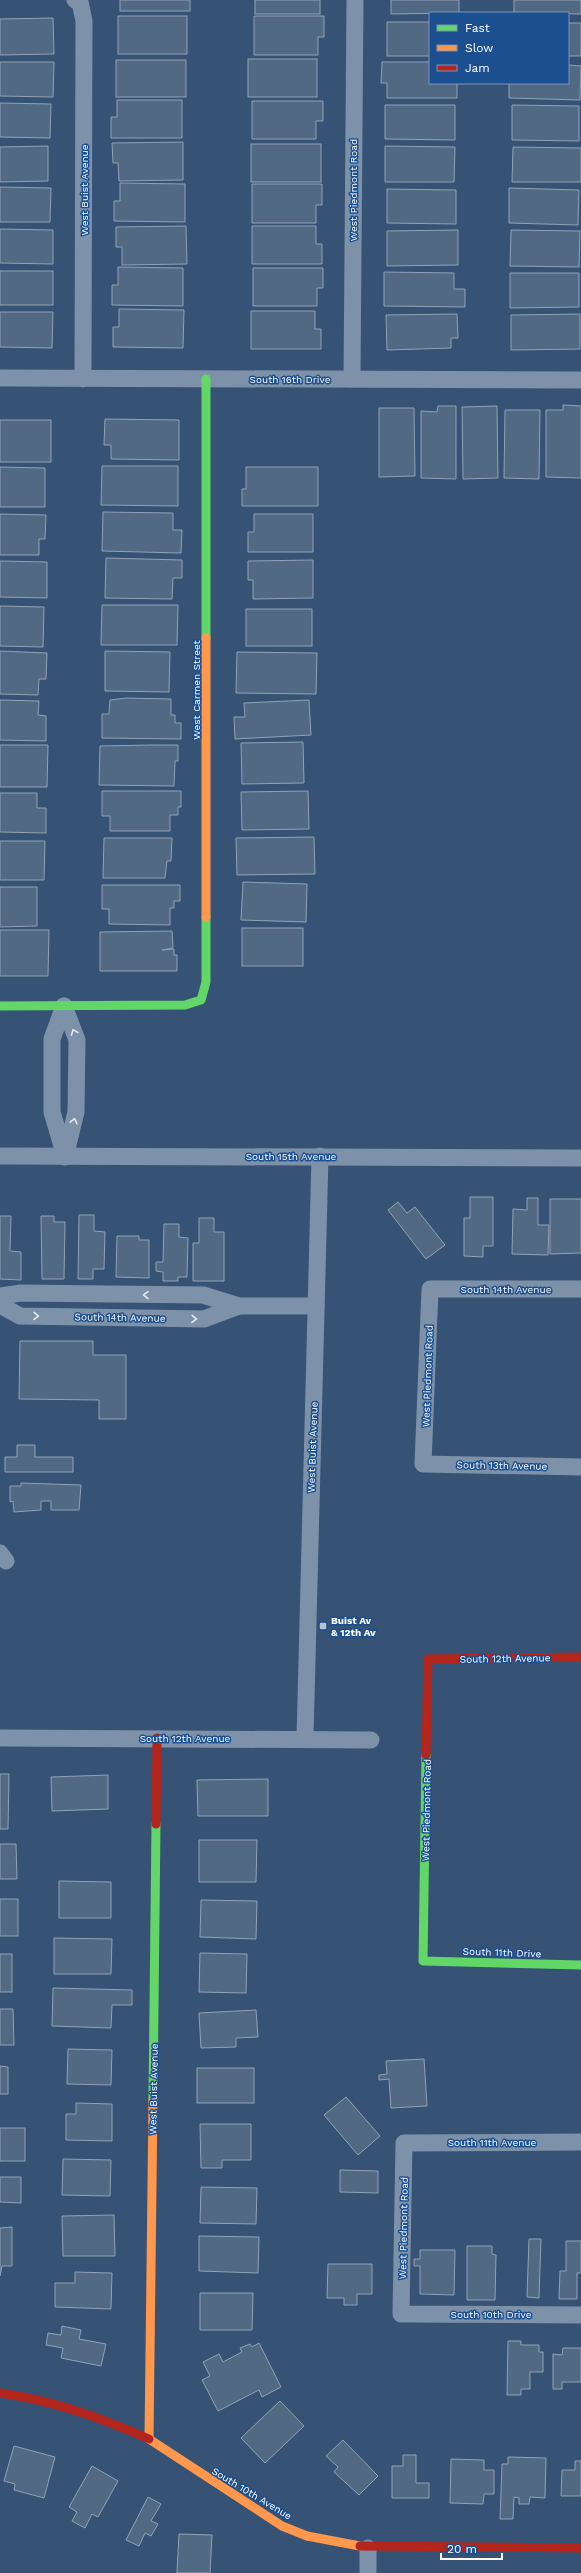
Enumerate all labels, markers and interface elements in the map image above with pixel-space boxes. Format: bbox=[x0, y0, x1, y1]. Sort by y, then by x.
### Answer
legend bbox=[429, 12, 569, 84]
text: Fast bbox=[465, 21, 490, 35]
text: Slow bbox=[465, 41, 493, 55]
text: Jam bbox=[465, 61, 490, 75]
street label: West Piedmont Road bbox=[348, 139, 359, 241]
street label: West Buist Avenue bbox=[79, 144, 90, 236]
street label: South 16th Drive bbox=[250, 374, 331, 385]
street label: West Carmen Street bbox=[191, 639, 202, 740]
one-way arrow bbox=[71, 1029, 79, 1036]
one-way arrow bbox=[69, 1117, 78, 1124]
street label: South 15th Avenue bbox=[246, 1151, 337, 1162]
street label: South 14th Avenue bbox=[461, 1284, 552, 1295]
one-way arrow bbox=[143, 1291, 149, 1299]
street label: South 14th Avenue bbox=[74, 1311, 166, 1324]
one-way arrow bbox=[33, 1312, 39, 1321]
one-way arrow bbox=[191, 1315, 197, 1323]
street label: West Piedmont Road bbox=[420, 1325, 435, 1427]
street label: West Buist Avenue bbox=[305, 1401, 320, 1493]
street label: South 13th Avenue bbox=[457, 1459, 548, 1472]
place label: Buist Av & 12th Av bbox=[331, 1615, 376, 1638]
marker: Buist Av & 12th Av bbox=[318, 1621, 328, 1631]
street label: South 12th Avenue bbox=[460, 1652, 551, 1665]
street label: South 12th Avenue bbox=[140, 1733, 231, 1744]
street label: West Piedmont Road bbox=[420, 1759, 433, 1861]
street label: South 11th Drive bbox=[462, 1946, 542, 1959]
street label: West Buist Avenue bbox=[147, 2043, 160, 2135]
street label: South 11th Avenue bbox=[448, 2137, 537, 2148]
street label: West Piedmont Road bbox=[397, 2177, 410, 2279]
street label: South 10th Drive bbox=[451, 2309, 532, 2320]
street label: South 10th Avenue bbox=[210, 2465, 294, 2522]
scale bar bbox=[441, 2535, 502, 2561]
text: 20 m bbox=[447, 2542, 477, 2556]

